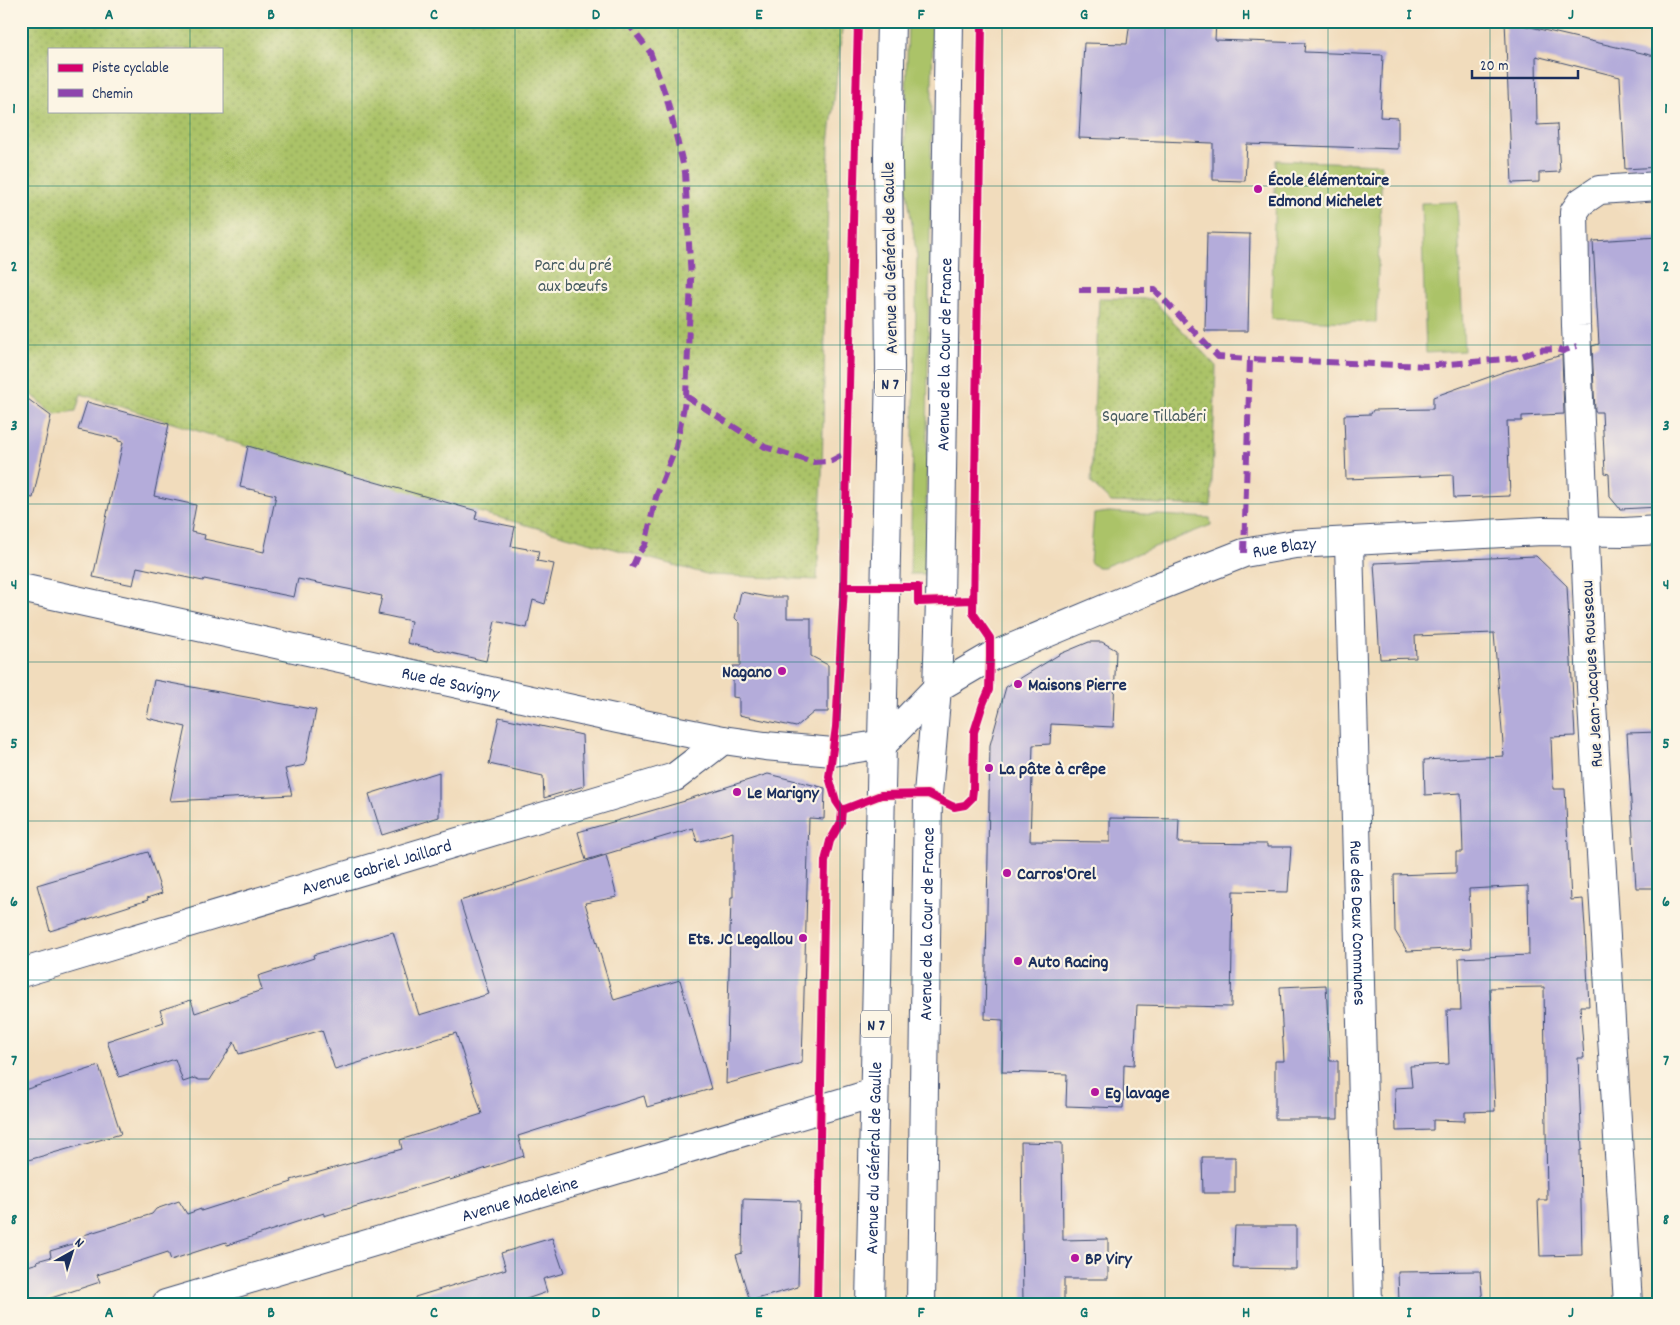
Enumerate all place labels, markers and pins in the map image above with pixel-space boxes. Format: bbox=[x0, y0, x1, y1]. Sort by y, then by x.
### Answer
place label: École élémentaire Edmond Michelet bbox=[1268, 169, 1389, 215]
marker: École élémentaire Edmond Michelet bbox=[1252, 183, 1264, 195]
place label: Nagano bbox=[722, 661, 772, 686]
marker: Nagano bbox=[776, 665, 788, 677]
place label: Maisons Pierre bbox=[1028, 674, 1127, 699]
marker: Maisons Pierre bbox=[1012, 678, 1024, 690]
place label: La pâte à crêpe bbox=[999, 758, 1106, 783]
marker: La pâte à crêpe bbox=[983, 762, 995, 774]
place label: Le Marigny bbox=[747, 782, 820, 807]
marker: Le Marigny bbox=[731, 786, 743, 798]
place label: Carros'Orel bbox=[1017, 863, 1097, 888]
marker: Carros'Orel bbox=[1001, 867, 1013, 879]
place label: Ets. JC Legallou bbox=[688, 928, 793, 953]
marker: Ets. JC Legallou bbox=[797, 932, 809, 944]
place label: Auto Racing bbox=[1028, 951, 1108, 976]
marker: Auto Racing bbox=[1012, 955, 1024, 967]
place label: Eg lavage bbox=[1105, 1082, 1170, 1107]
marker: Eg lavage bbox=[1089, 1086, 1101, 1098]
place label: BP Viry bbox=[1085, 1248, 1132, 1273]
marker: BP Viry bbox=[1069, 1252, 1081, 1264]

